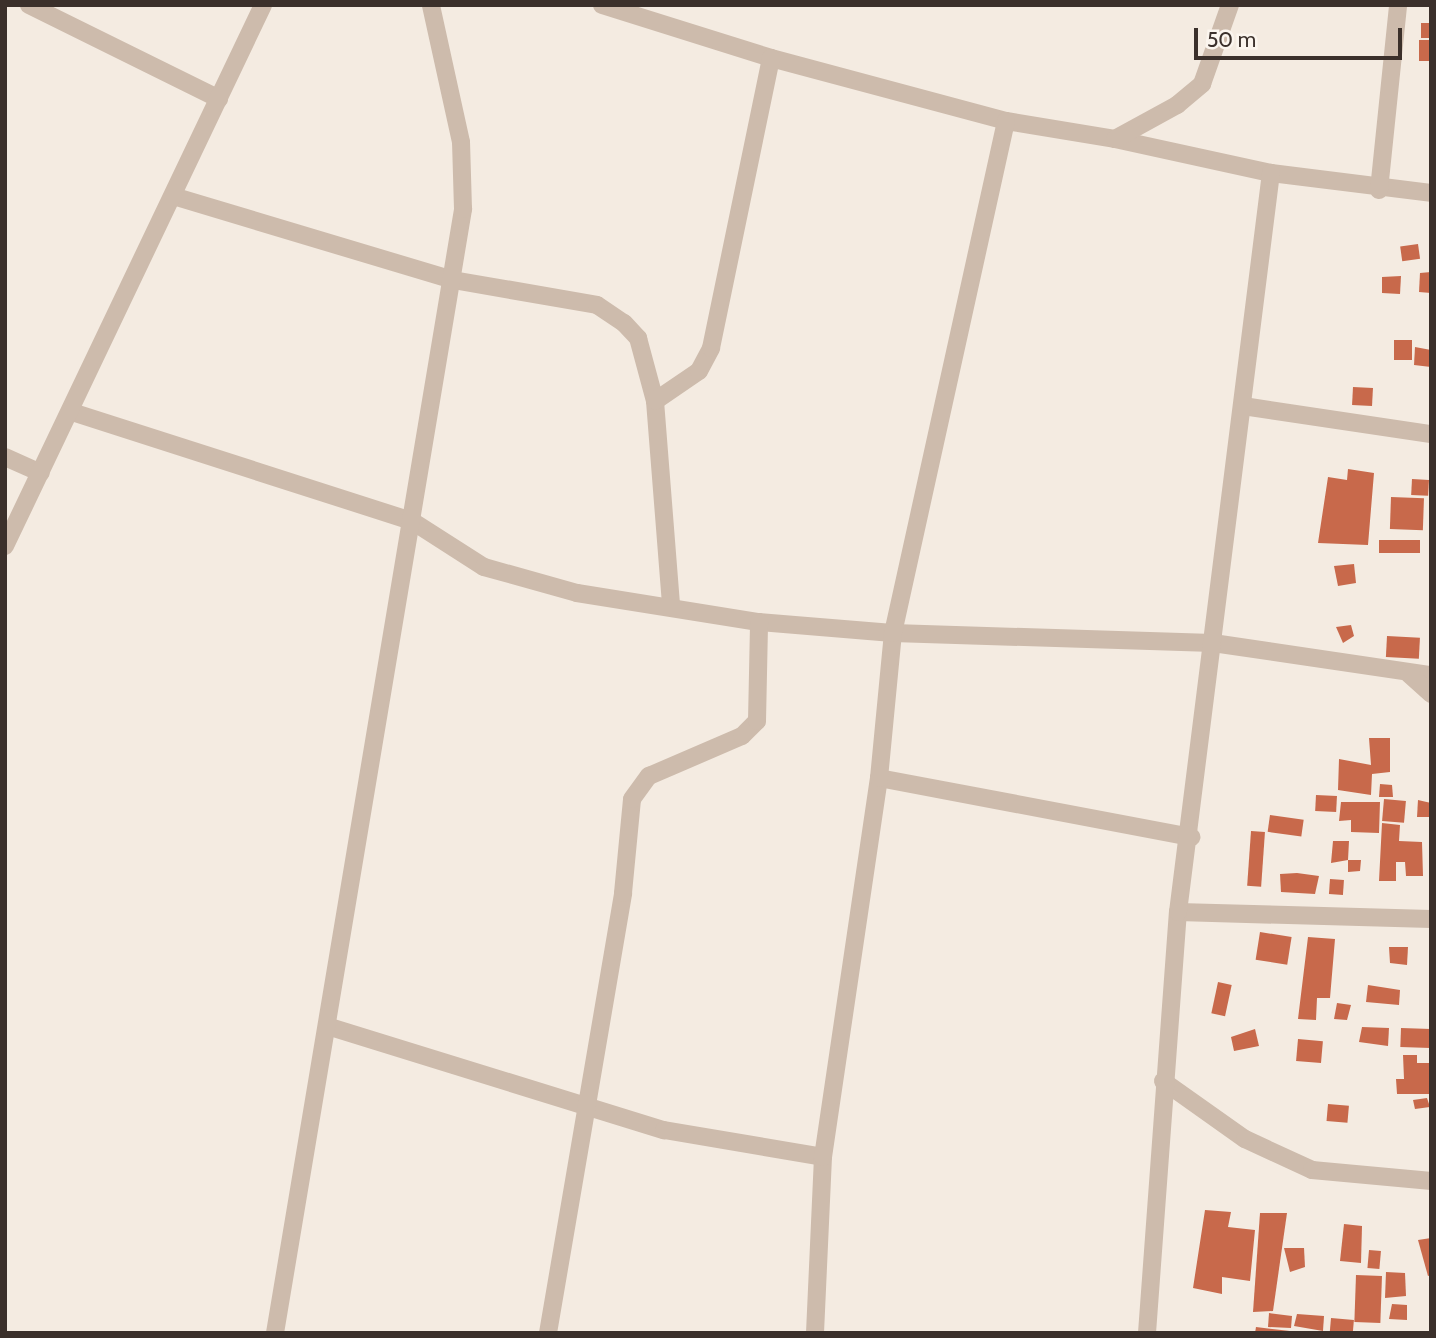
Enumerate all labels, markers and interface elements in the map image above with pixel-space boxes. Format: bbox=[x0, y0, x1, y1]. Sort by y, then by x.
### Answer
scale bar bbox=[1198, 14, 1406, 58]
text: 50 m bbox=[1207, 27, 1256, 52]

